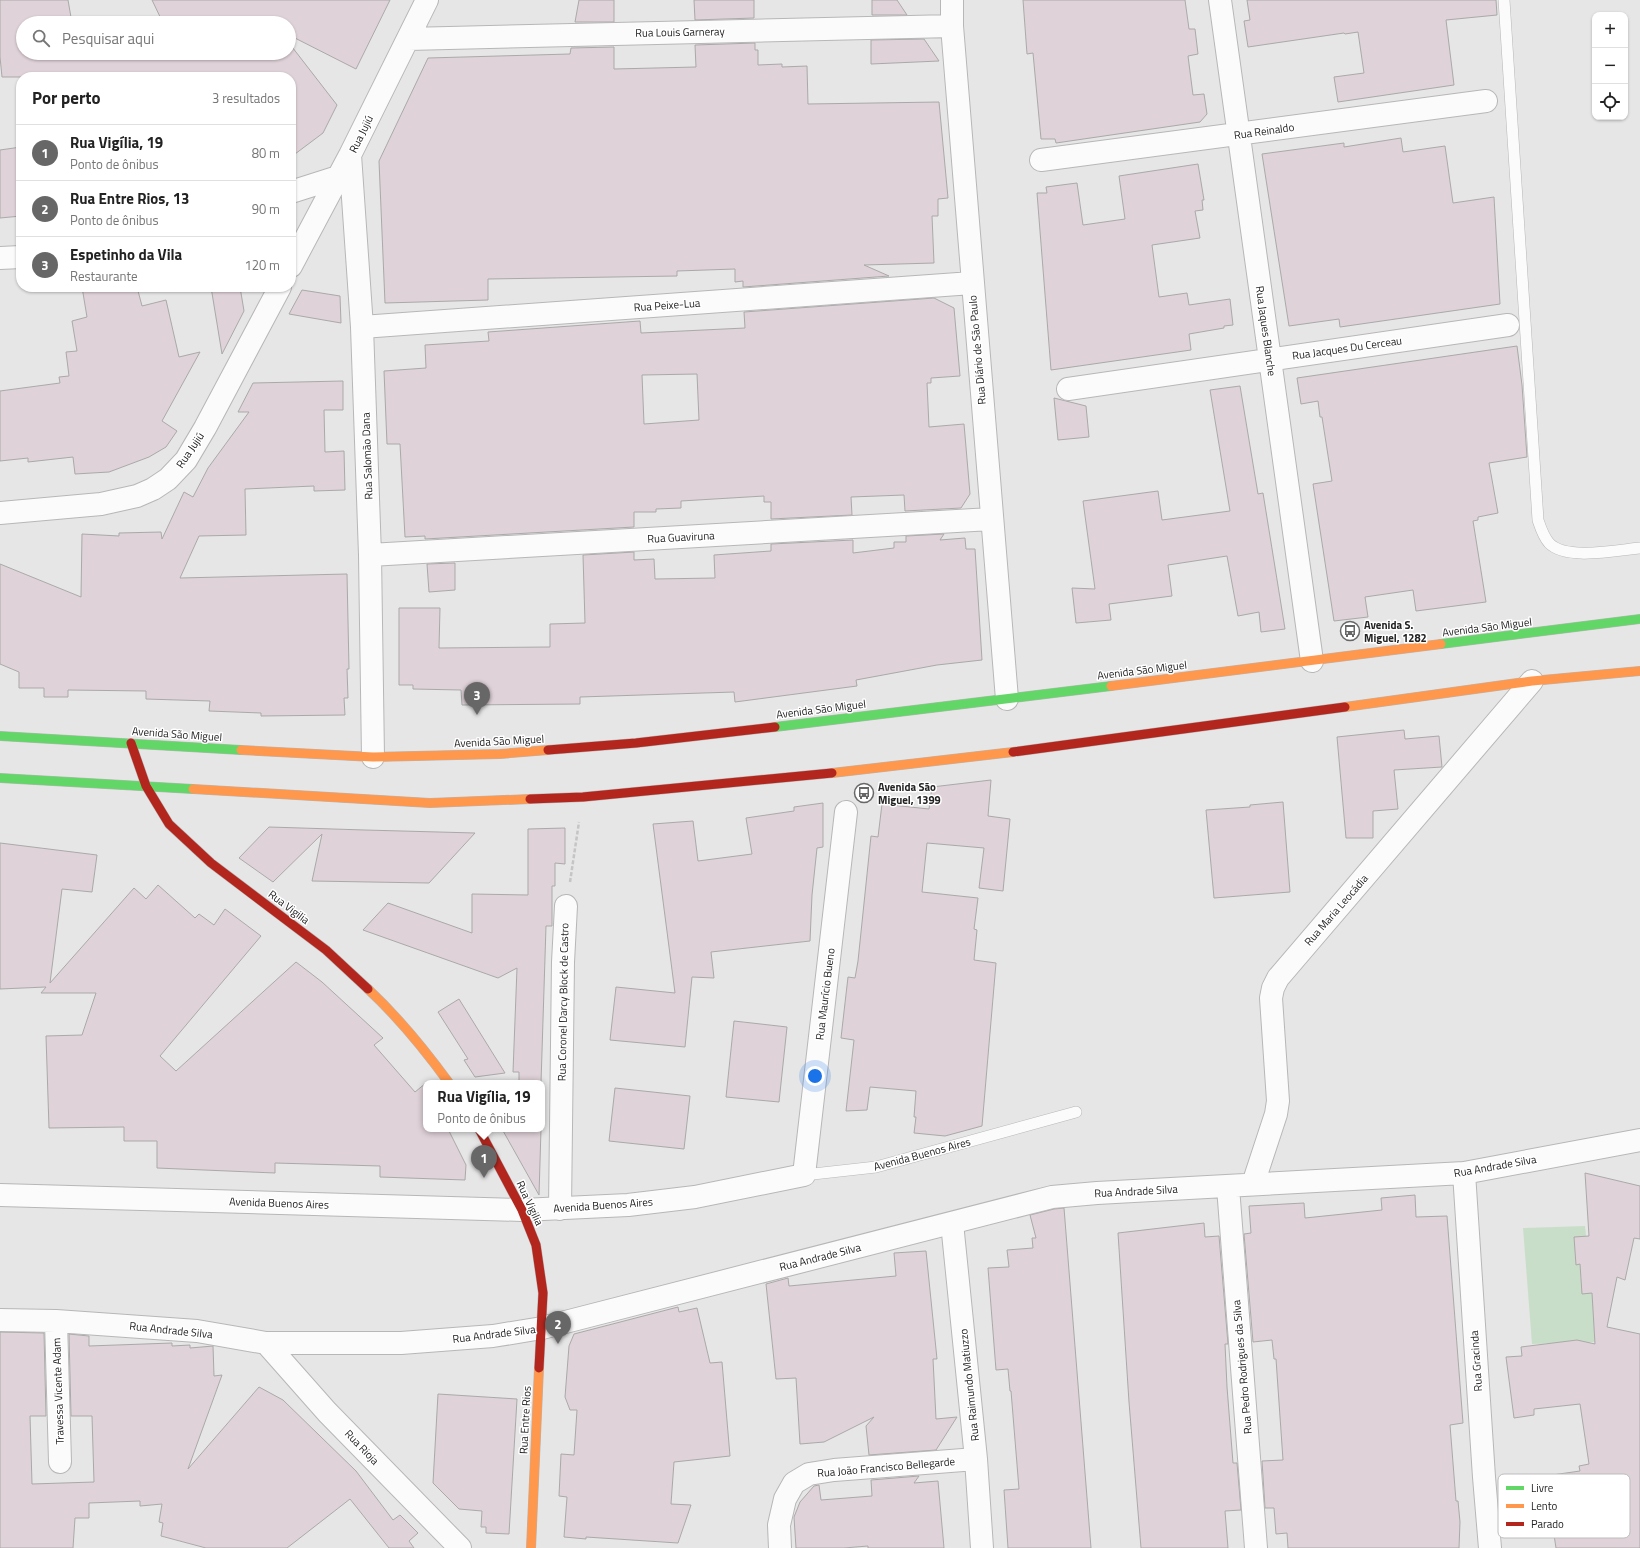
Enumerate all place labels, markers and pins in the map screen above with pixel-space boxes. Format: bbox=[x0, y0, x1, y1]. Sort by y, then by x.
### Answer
place label: Avenida S. Miguel, 1282 bbox=[1364, 617, 1427, 646]
bus stop icon: Avenida S. Miguel, 1282 bbox=[1339, 620, 1361, 642]
pin: 3 bbox=[464, 682, 490, 715]
place label: Avenida São Miguel, 1399 bbox=[878, 779, 941, 808]
bus stop icon: Avenida São Miguel, 1399 bbox=[853, 782, 875, 804]
pin: 1 bbox=[471, 1145, 497, 1178]
pin: 2 bbox=[545, 1311, 571, 1344]

